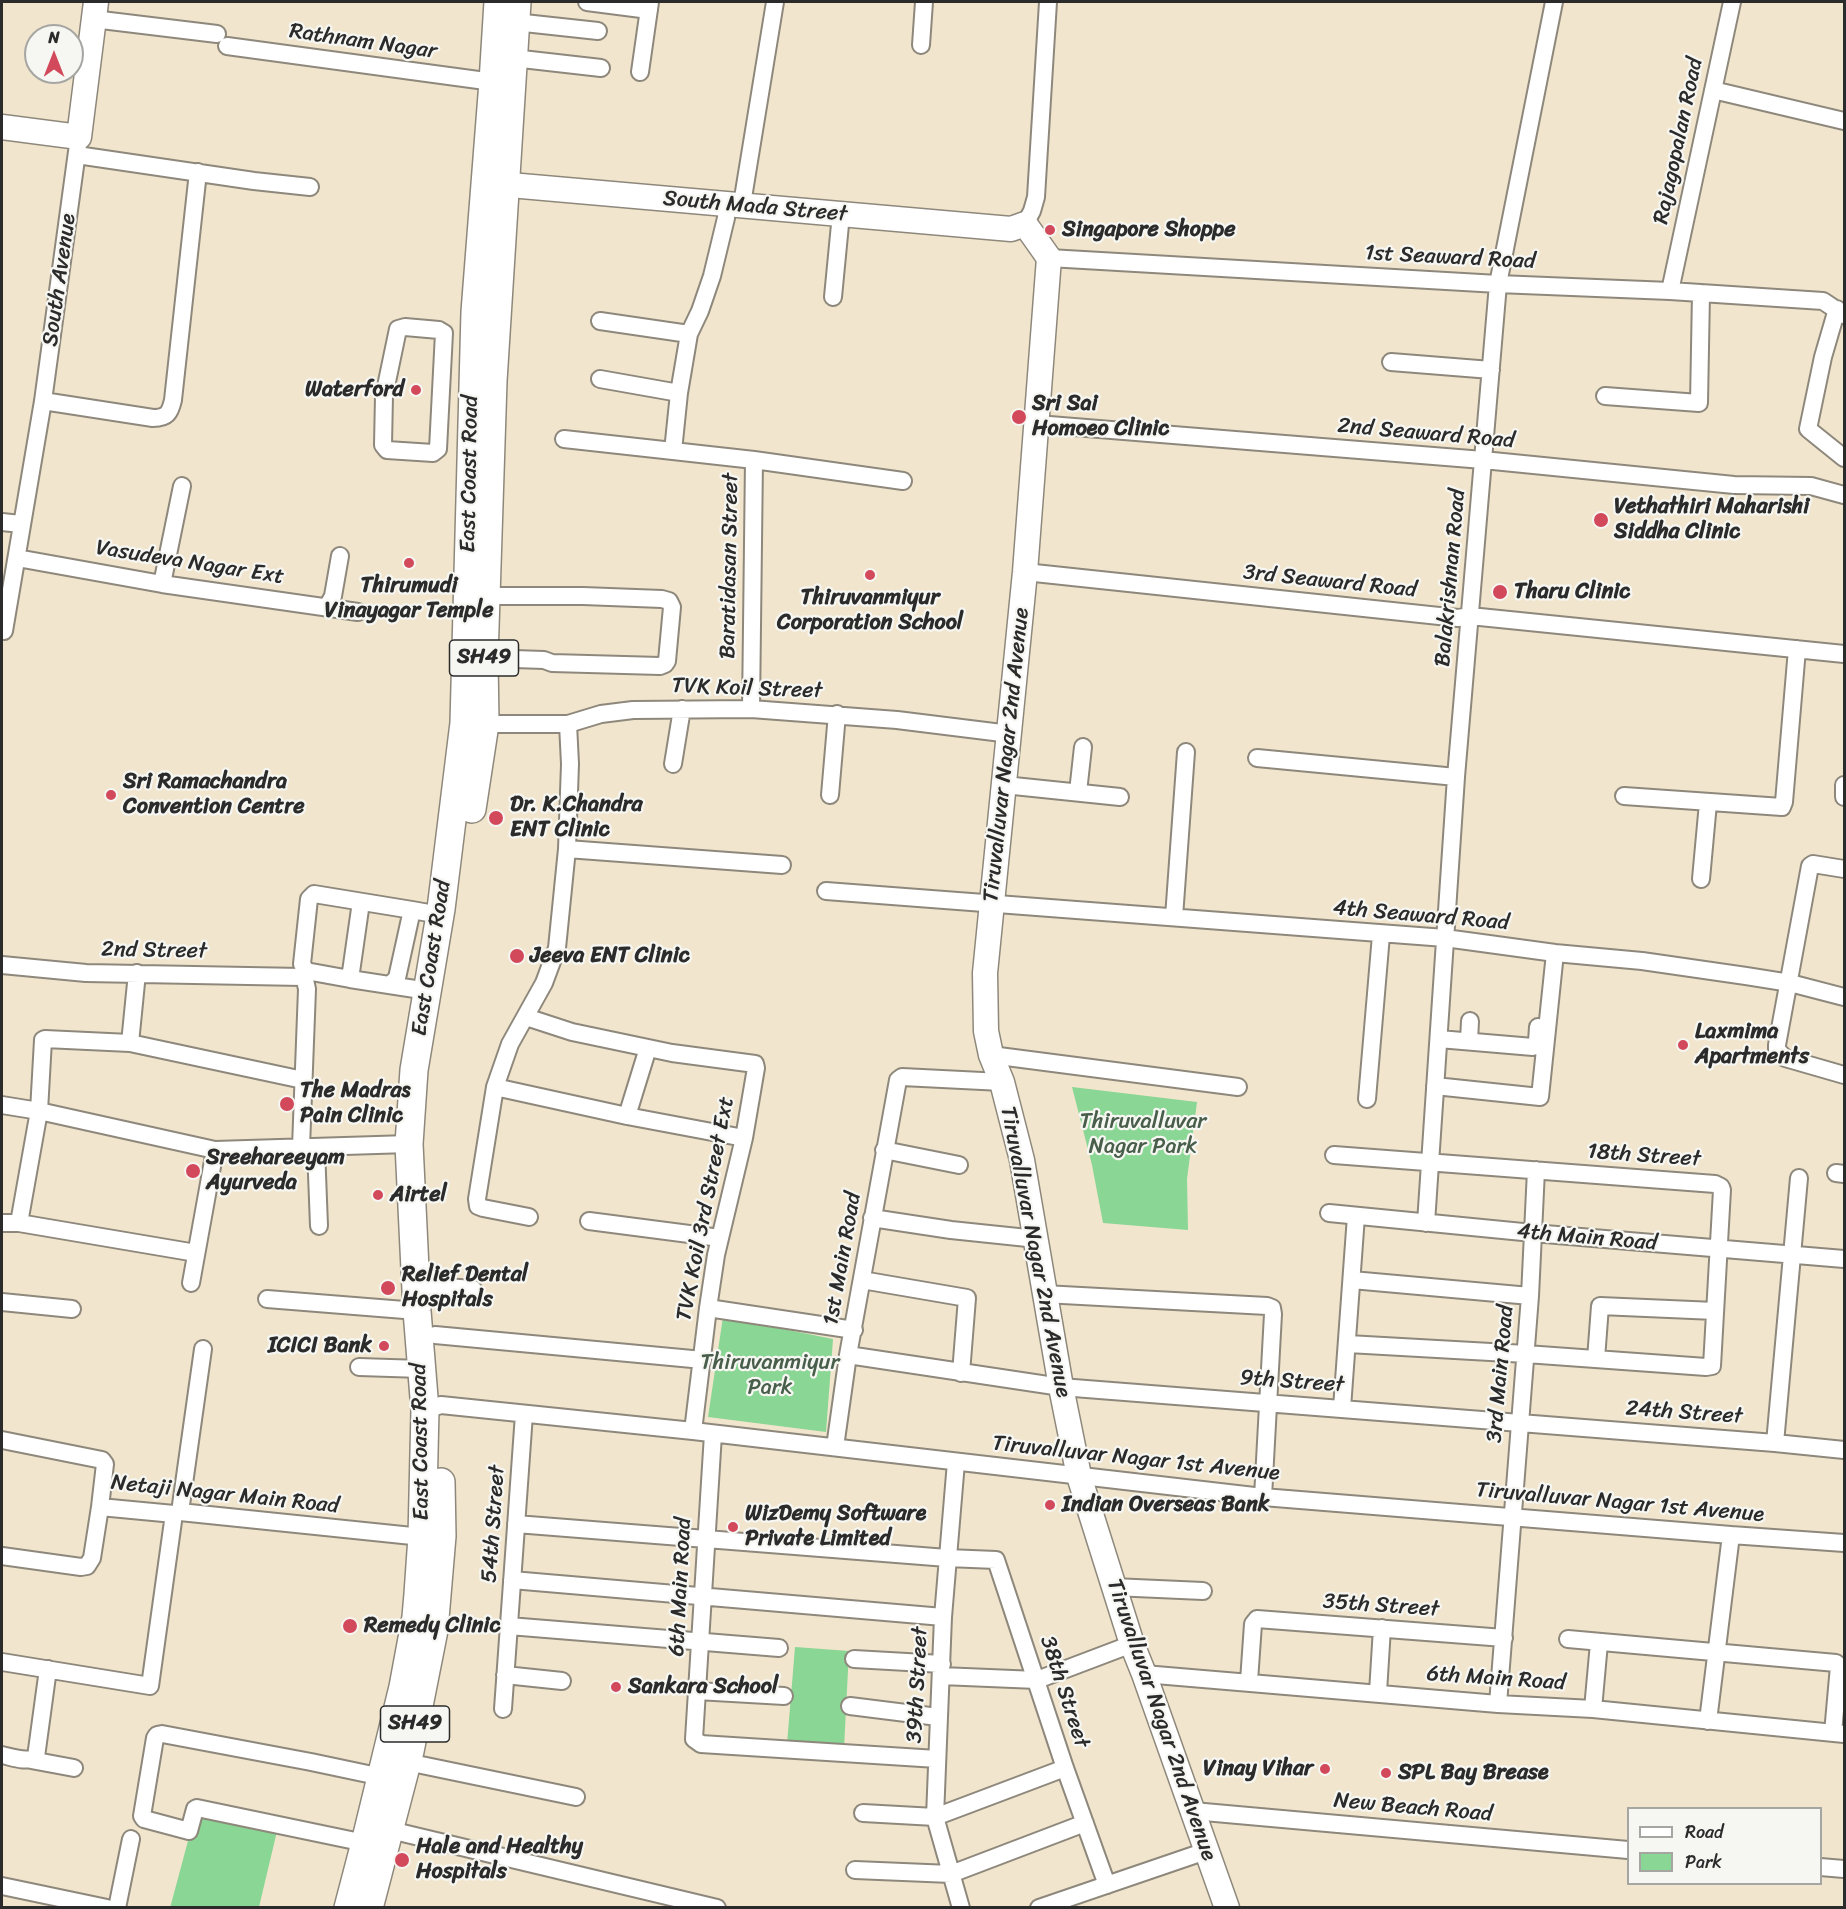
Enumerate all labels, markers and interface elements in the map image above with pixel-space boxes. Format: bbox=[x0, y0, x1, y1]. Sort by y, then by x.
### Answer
street label: Rathnam Nagar bbox=[288, 19, 438, 65]
text: N bbox=[48, 23, 60, 52]
north arrow bbox=[24, 24, 84, 84]
street label: Rajagopalan Road bbox=[1648, 55, 1710, 227]
street label: South Mada Street bbox=[662, 186, 848, 228]
street label: South Avenue bbox=[38, 212, 82, 348]
place label: Singapore Shoppe bbox=[1062, 217, 1236, 243]
marker: Singapore Shoppe bbox=[1043, 223, 1057, 237]
street label: 1st Seaward Road bbox=[1364, 240, 1536, 276]
place label: Waterford bbox=[305, 377, 404, 403]
marker: Waterford bbox=[409, 383, 423, 397]
place label: Sri Sai Homoeo Clinic bbox=[1032, 391, 1169, 442]
street label: East Coast Road bbox=[455, 395, 485, 553]
marker: Sri Sai Homoeo Clinic bbox=[1010, 408, 1028, 426]
street label: 2nd Seaward Road bbox=[1336, 413, 1516, 455]
street label: Baratidasan Street bbox=[715, 473, 745, 659]
street label: Balakrishnan Road bbox=[1430, 488, 1472, 668]
place label: Vethathiri Maharishi Siddha Clinic bbox=[1614, 494, 1809, 546]
marker: Vethathiri Maharishi Siddha Clinic bbox=[1592, 511, 1610, 529]
street label: Vasudeva Nagar Ext bbox=[94, 535, 286, 591]
marker: Thirumudi Vinayagar Temple bbox=[402, 556, 416, 570]
street label: 3rd Seaward Road bbox=[1242, 560, 1418, 604]
marker: Thiruvanmiyur Corporation School bbox=[863, 568, 877, 582]
place label: Thirumudi Vinayagar Temple bbox=[324, 573, 494, 624]
place label: Tharu Clinic bbox=[1514, 579, 1630, 605]
marker: Tharu Clinic bbox=[1491, 583, 1509, 601]
place label: Thiruvanmiyur Corporation School bbox=[777, 585, 963, 636]
street label: Tiruvalluvar Nagar 2nd Avenue bbox=[978, 606, 1036, 904]
road number: SH49 bbox=[450, 640, 518, 676]
street label: TVK Koil Street bbox=[671, 673, 823, 705]
place label: Sri Ramachandra Convention Centre bbox=[123, 769, 305, 820]
marker: Sri Ramachandra Convention Centre bbox=[104, 788, 118, 802]
place label: Dr. K.Chandra ENT Clinic bbox=[510, 792, 643, 843]
marker: Dr. K.Chandra ENT Clinic bbox=[487, 809, 505, 827]
street label: East Coast Road bbox=[407, 878, 457, 1038]
street label: 4th Seaward Road bbox=[1332, 895, 1510, 937]
street label: 2nd Street bbox=[101, 937, 207, 965]
place label: Jeeva ENT Clinic bbox=[530, 943, 690, 969]
marker: Jeeva ENT Clinic bbox=[508, 947, 526, 965]
place label: Laxmima Apartments bbox=[1695, 1019, 1809, 1070]
marker: Laxmima Apartments bbox=[1676, 1038, 1690, 1052]
place label: The Madras Pain Clinic bbox=[300, 1078, 410, 1130]
marker: The Madras Pain Clinic bbox=[278, 1095, 296, 1113]
street label: TVK Koil 3rd Street Ext bbox=[671, 1095, 741, 1323]
street label: Tiruvalluvar Nagar 2nd Avenue bbox=[994, 1104, 1076, 1400]
park label: Thiruvalluvar Nagar Park bbox=[1080, 1109, 1206, 1160]
street label: 18th Street bbox=[1586, 1139, 1702, 1173]
place label: Sreehareeyam Ayurveda bbox=[206, 1145, 345, 1196]
marker: Sreehareeyam Ayurveda bbox=[184, 1162, 202, 1180]
place label: Airtel bbox=[390, 1182, 447, 1208]
marker: Airtel bbox=[371, 1188, 385, 1202]
street label: 1st Main Road bbox=[818, 1190, 868, 1328]
street label: 4th Main Road bbox=[1516, 1219, 1658, 1257]
place label: Relief Dental Hospitals bbox=[402, 1262, 528, 1314]
marker: Relief Dental Hospitals bbox=[379, 1279, 397, 1297]
street label: 3rd Main Road bbox=[1482, 1304, 1520, 1444]
place label: ICICI Bank bbox=[268, 1333, 372, 1359]
marker: ICICI Bank bbox=[377, 1339, 391, 1353]
park label: Thiruvanmiyur Park bbox=[701, 1350, 839, 1402]
street label: East Coast Road bbox=[406, 1363, 436, 1521]
street label: 9th Street bbox=[1239, 1365, 1345, 1399]
street label: 24th Street bbox=[1625, 1396, 1743, 1430]
street label: Tiruvalluvar Nagar 1st Avenue bbox=[991, 1431, 1281, 1487]
street label: 54th Street bbox=[477, 1464, 511, 1584]
street label: Netaji Nagar Main Road bbox=[110, 1470, 340, 1520]
street label: Tiruvalluvar Nagar 1st Avenue bbox=[1475, 1477, 1765, 1529]
place label: Indian Overseas Bank bbox=[1062, 1492, 1269, 1518]
marker: Indian Overseas Bank bbox=[1043, 1498, 1057, 1512]
place label: WizDemy Software Private Limited bbox=[745, 1501, 926, 1552]
street label: 6th Main Road bbox=[664, 1517, 698, 1657]
marker: WizDemy Software Private Limited bbox=[726, 1520, 740, 1534]
street label: Tiruvalluvar Nagar 2nd Avenue bbox=[1100, 1576, 1222, 1864]
street label: 35th Street bbox=[1322, 1589, 1440, 1623]
place label: Remedy Clinic bbox=[364, 1613, 500, 1639]
marker: Remedy Clinic bbox=[341, 1617, 359, 1635]
street label: 39th Street bbox=[902, 1626, 934, 1744]
street label: 38th Street bbox=[1034, 1633, 1094, 1751]
street label: 6th Main Road bbox=[1426, 1661, 1566, 1697]
place label: Sankara School bbox=[628, 1674, 778, 1700]
marker: Sankara School bbox=[609, 1680, 623, 1694]
road number: SH49 bbox=[380, 1706, 450, 1742]
place label: Vinay Vihar bbox=[1203, 1756, 1313, 1782]
place label: SPL Bay Brease bbox=[1398, 1760, 1549, 1786]
marker: Vinay Vihar bbox=[1318, 1762, 1332, 1776]
marker: SPL Bay Brease bbox=[1379, 1766, 1393, 1780]
street label: New Beach Road bbox=[1333, 1788, 1493, 1828]
legend bbox=[1627, 1807, 1822, 1885]
text: Road bbox=[1685, 1816, 1724, 1848]
place label: Hale and Healthy Hospitals bbox=[416, 1834, 583, 1886]
text: Park bbox=[1685, 1846, 1722, 1878]
marker: Hale and Healthy Hospitals bbox=[393, 1851, 411, 1869]

